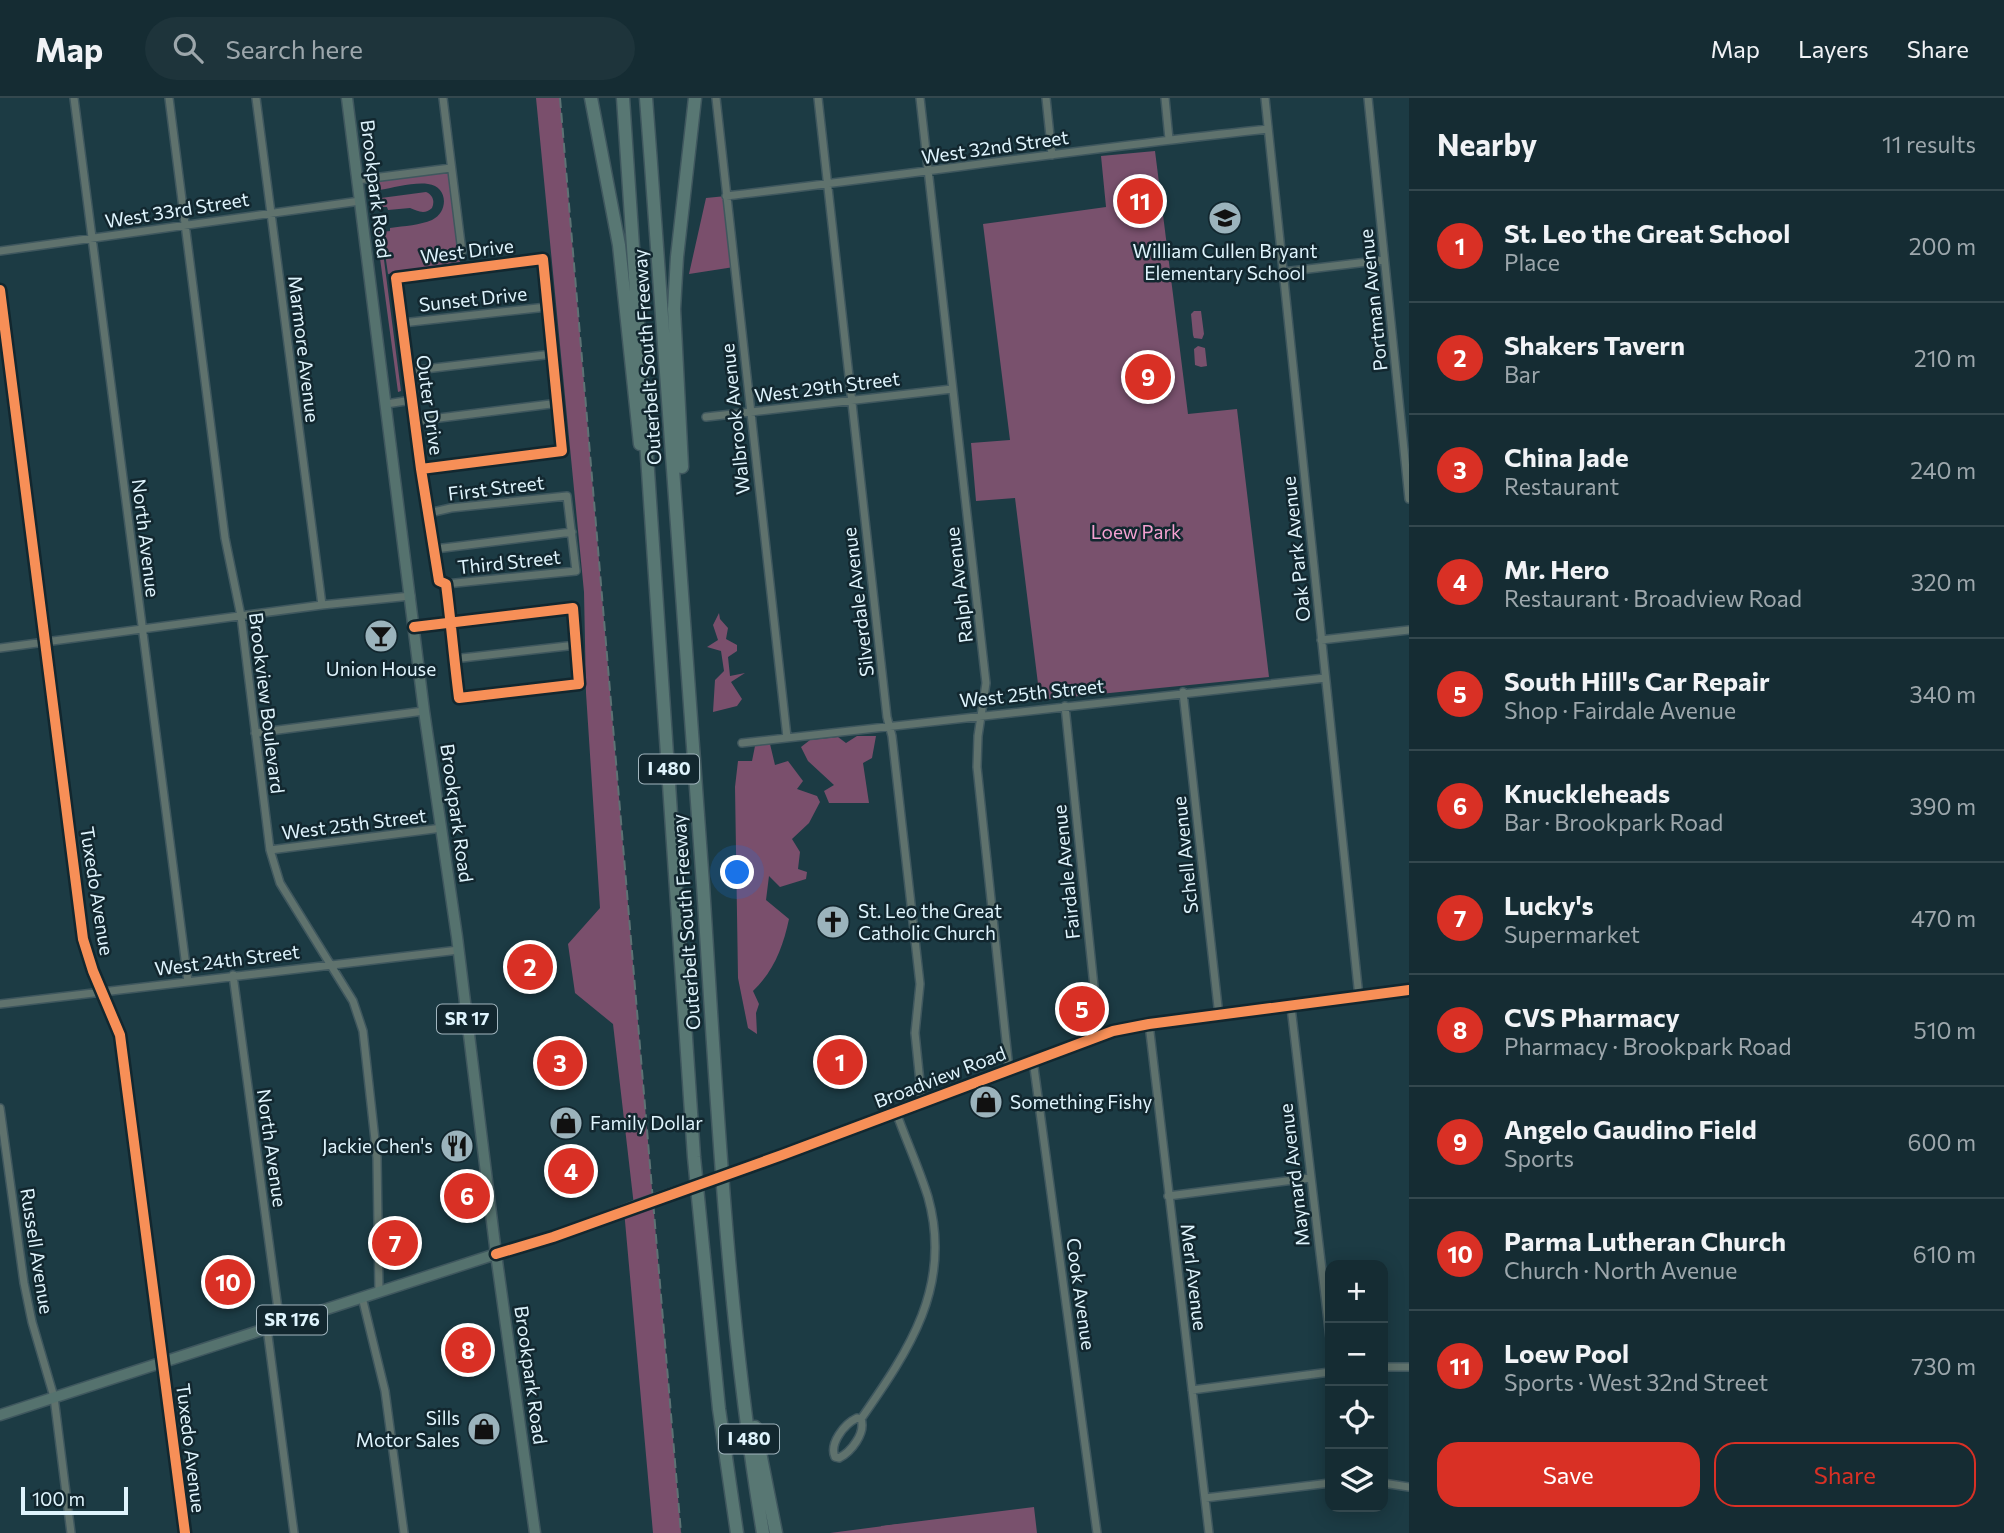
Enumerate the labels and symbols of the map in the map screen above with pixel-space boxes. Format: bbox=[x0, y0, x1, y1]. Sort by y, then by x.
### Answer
street label: Brookpark Road bbox=[357, 118, 396, 260]
street label: West 32nd Street bbox=[920, 125, 1070, 168]
pin: 11 bbox=[1117, 175, 1163, 227]
street label: West 33rd Street bbox=[103, 187, 251, 232]
school or university icon: William Cullen Bryant Elementary School bbox=[1206, 199, 1244, 237]
street label: Portman Avenue bbox=[1354, 228, 1391, 372]
street label: West Drive bbox=[419, 233, 515, 268]
place label: William Cullen Bryant Elementary School bbox=[1133, 239, 1318, 284]
street label: Outerbelt South Freeway bbox=[627, 248, 666, 466]
street label: Marmore Avenue bbox=[284, 274, 325, 424]
street label: Sunset Drive bbox=[418, 281, 528, 316]
street label: Walbrook Avenue bbox=[715, 342, 754, 496]
pin: 9 bbox=[1125, 351, 1171, 403]
street label: Outer Drive bbox=[412, 353, 449, 457]
street label: West 29th Street bbox=[753, 366, 901, 407]
street label: First Street bbox=[447, 470, 546, 505]
street label: Oak Park Avenue bbox=[1276, 475, 1315, 623]
street label: North Avenue bbox=[128, 478, 165, 598]
park label: Loew Park bbox=[1091, 520, 1181, 543]
street label: Silverdale Avenue bbox=[837, 526, 878, 678]
street label: Ralph Avenue bbox=[940, 526, 977, 644]
street label: Third Street bbox=[456, 545, 562, 578]
street label: Brookview Boulevard bbox=[245, 611, 290, 795]
bar icon: Union House bbox=[362, 617, 400, 655]
place label: Union House bbox=[326, 657, 436, 680]
street label: West 25th Street bbox=[958, 673, 1106, 712]
street label: Brookpark Road bbox=[436, 742, 479, 884]
road number: I 480 bbox=[639, 754, 699, 784]
street label: Schell Avenue bbox=[1167, 795, 1202, 915]
street label: West 25th Street bbox=[280, 803, 428, 844]
street label: Fairdale Avenue bbox=[1047, 804, 1084, 941]
street label: Outerbelt South Freeway bbox=[666, 813, 705, 1031]
street label: Tuxedo Avenue bbox=[76, 825, 119, 957]
your location bbox=[720, 855, 754, 889]
place label: St. Leo the Great Catholic Church bbox=[858, 899, 1002, 944]
church icon: St. Leo the Great Catholic Church bbox=[814, 903, 852, 941]
street label: West 24th Street bbox=[153, 939, 301, 980]
pin: 2 bbox=[507, 941, 553, 993]
pin: 5 bbox=[1059, 983, 1105, 1035]
road number: SR 17 bbox=[437, 1004, 497, 1034]
pin: 1 bbox=[817, 1036, 863, 1088]
pin: 3 bbox=[537, 1037, 583, 1089]
street label: Broadview Road bbox=[871, 1041, 1009, 1112]
shop icon: Something Fishy bbox=[967, 1083, 1005, 1121]
street label: North Avenue bbox=[253, 1087, 292, 1208]
place label: Something Fishy bbox=[1010, 1090, 1152, 1113]
street label: Maynard Avenue bbox=[1273, 1102, 1314, 1248]
shop icon: Family Dollar bbox=[547, 1104, 585, 1142]
place label: Family Dollar bbox=[590, 1111, 703, 1134]
restaurant icon: Jackie Chen's bbox=[438, 1127, 476, 1165]
place label: Jackie Chen's bbox=[322, 1134, 433, 1157]
pin: 4 bbox=[548, 1145, 594, 1197]
pin: 6 bbox=[444, 1170, 490, 1222]
street label: Russell Avenue bbox=[16, 1186, 59, 1316]
pin: 7 bbox=[372, 1217, 418, 1269]
street label: Merl Avenue bbox=[1177, 1222, 1212, 1332]
street label: Cook Avenue bbox=[1062, 1236, 1101, 1351]
pin: 10 bbox=[205, 1256, 251, 1308]
street label: Brookpark Road bbox=[510, 1304, 553, 1446]
road number: SR 176 bbox=[257, 1306, 327, 1335]
pin: 8 bbox=[445, 1324, 491, 1376]
street label: Tuxedo Avenue bbox=[172, 1382, 211, 1514]
place label: Sills Motor Sales bbox=[356, 1406, 460, 1451]
shop icon: Sills Motor Sales bbox=[465, 1410, 503, 1448]
road number: I 480 bbox=[719, 1424, 779, 1454]
scale bar bbox=[21, 1484, 128, 1516]

